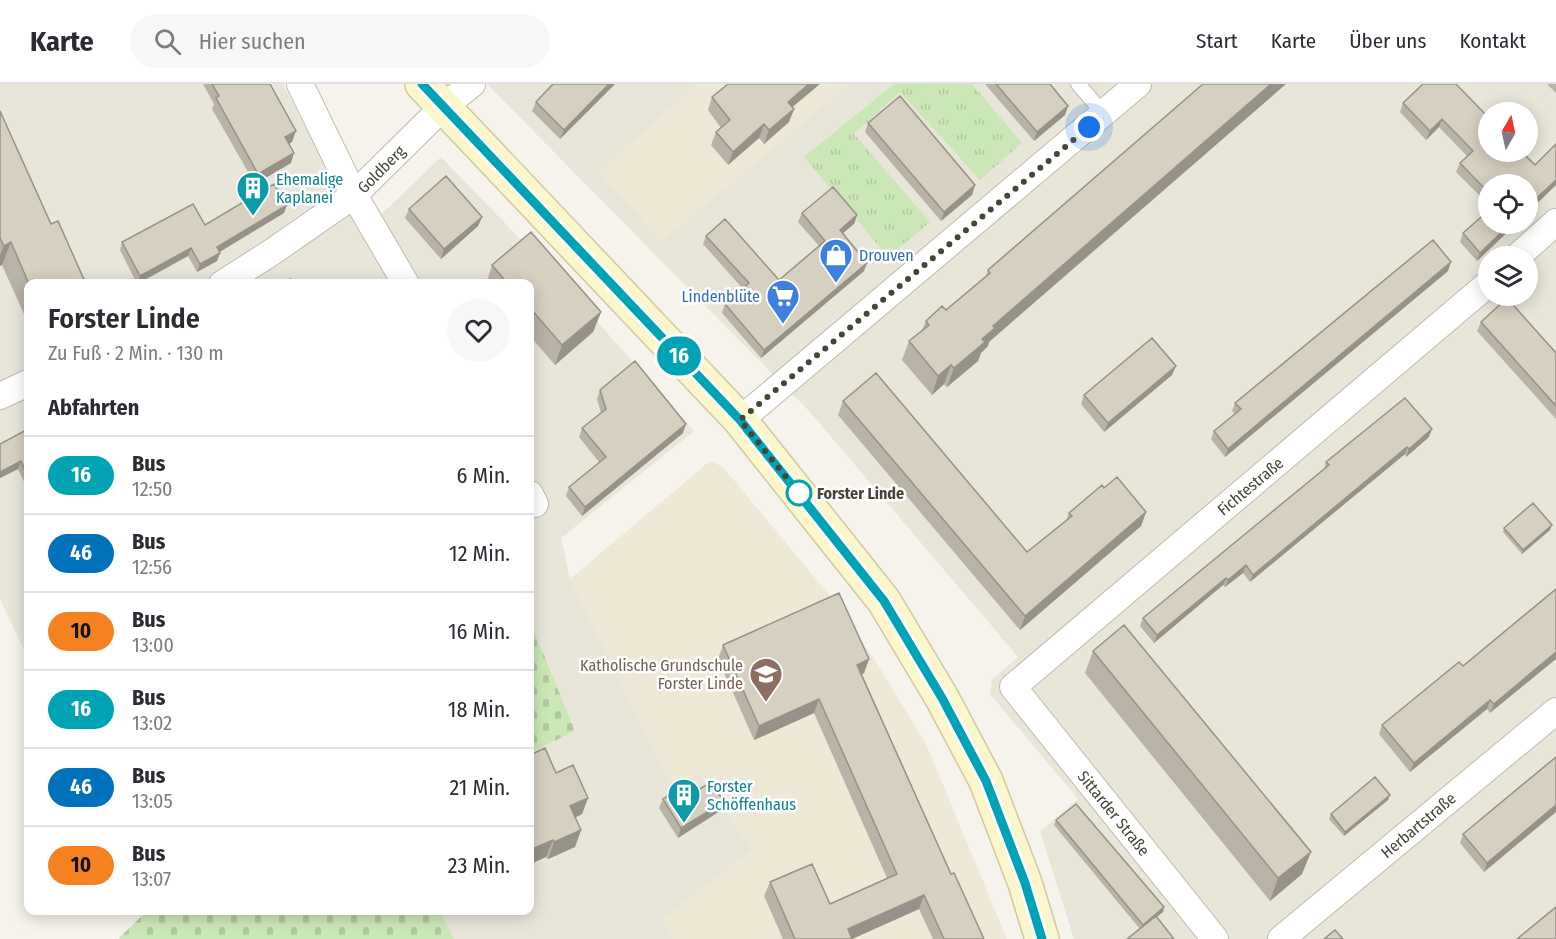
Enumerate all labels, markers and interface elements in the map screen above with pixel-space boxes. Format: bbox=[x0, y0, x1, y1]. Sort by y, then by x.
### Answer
search box bbox=[130, 14, 550, 68]
text: Karte bbox=[30, 25, 94, 58]
icon: search bbox=[151, 25, 184, 58]
text: Hier suchen bbox=[199, 28, 306, 55]
text: Start bbox=[1196, 28, 1238, 54]
text: Karte bbox=[1271, 28, 1316, 54]
text: Über uns bbox=[1349, 28, 1426, 54]
text: Kontakt bbox=[1459, 28, 1526, 54]
north arrow bbox=[1478, 102, 1538, 162]
map controls bbox=[1478, 102, 1538, 306]
your location bbox=[1074, 112, 1104, 142]
street label: Goldberg bbox=[354, 141, 409, 197]
building icon: Ehemalige Kaplanei bbox=[235, 170, 271, 217]
place label: Ehemalige Kaplanei bbox=[276, 170, 343, 207]
button: locate bbox=[1478, 174, 1538, 234]
shop icon: Drouven bbox=[818, 237, 854, 284]
place label: Drouven bbox=[859, 246, 914, 265]
button: layers bbox=[1478, 246, 1538, 306]
supermarket icon: Lindenblüte bbox=[765, 278, 801, 325]
place label: Lindenblüte bbox=[682, 287, 760, 306]
button: heart bbox=[447, 299, 510, 362]
text: Forster Linde bbox=[48, 302, 200, 335]
line badge: 16 bbox=[652, 336, 706, 376]
text: Zu Fuß · 2 Min. · 130 m bbox=[48, 341, 224, 365]
text: 16 bbox=[669, 343, 689, 369]
text: Abfahrten bbox=[48, 394, 139, 421]
text: Bus bbox=[132, 450, 165, 477]
street label: Fichtestraße bbox=[1214, 453, 1287, 519]
text: 16 bbox=[71, 462, 91, 488]
text: 6 Min. bbox=[456, 462, 510, 489]
text: 12:50 bbox=[132, 477, 173, 501]
marker: Forster Linde bbox=[786, 480, 812, 506]
place label: Forster Linde bbox=[817, 484, 904, 503]
text: Bus bbox=[132, 528, 165, 555]
text: 46 bbox=[70, 540, 92, 566]
text: 12 Min. bbox=[449, 540, 510, 567]
text: 12:56 bbox=[132, 555, 172, 579]
text: Bus bbox=[132, 606, 165, 633]
text: 10 bbox=[71, 618, 91, 644]
text: 16 Min. bbox=[448, 618, 510, 645]
text: 13:00 bbox=[132, 633, 174, 657]
place label: Katholische Grundschule Forster Linde bbox=[580, 656, 743, 693]
school or university icon: Katholische Grundschule Forster Linde bbox=[748, 656, 784, 703]
text: Bus bbox=[132, 684, 165, 711]
text: 16 bbox=[71, 696, 91, 722]
text: 18 Min. bbox=[448, 696, 510, 723]
text: 13:02 bbox=[132, 711, 172, 735]
text: Bus bbox=[132, 762, 165, 789]
street label: Sittarder Straße bbox=[1074, 767, 1154, 860]
text: 46 bbox=[70, 774, 92, 800]
text: 21 Min. bbox=[450, 774, 510, 801]
building icon: Forster Schöffenhaus bbox=[666, 777, 702, 824]
place label: Forster Schöffenhaus bbox=[707, 777, 796, 814]
text: 13:05 bbox=[132, 789, 173, 813]
street label: Herbartstraße bbox=[1377, 789, 1460, 862]
text: Bus bbox=[132, 840, 165, 867]
text: 10 bbox=[71, 852, 91, 878]
text: 23 Min. bbox=[448, 852, 510, 879]
text: 13:07 bbox=[132, 867, 171, 891]

